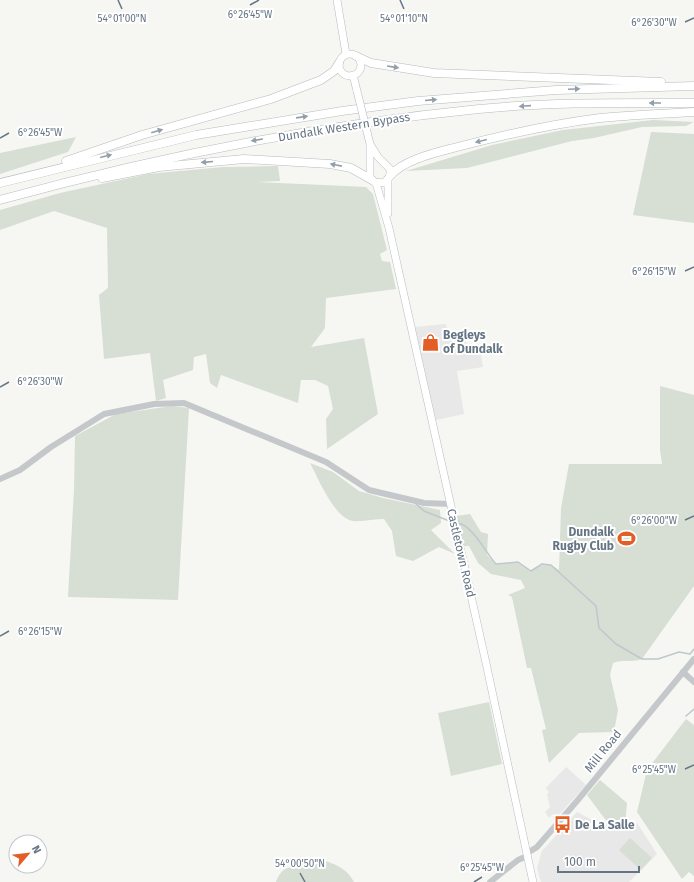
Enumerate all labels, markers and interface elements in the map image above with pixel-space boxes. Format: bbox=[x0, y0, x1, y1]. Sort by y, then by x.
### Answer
text: 6°26'45"W bbox=[228, 9, 273, 21]
text: 54°01'00"N bbox=[97, 13, 147, 25]
text: 54°01'10"N bbox=[380, 13, 428, 25]
text: 6°26'30"W bbox=[631, 17, 677, 29]
one-way arrow bbox=[387, 64, 399, 70]
one-way arrow bbox=[568, 86, 580, 93]
one-way arrow bbox=[425, 97, 437, 103]
one-way arrow bbox=[648, 100, 661, 106]
one-way arrow bbox=[519, 102, 531, 109]
street label: Dundalk Western Bypass bbox=[277, 110, 411, 144]
one-way arrow bbox=[296, 114, 308, 120]
text: 6°26'45"W bbox=[18, 127, 63, 139]
one-way arrow bbox=[151, 128, 163, 134]
one-way arrow bbox=[251, 138, 263, 144]
one-way arrow bbox=[475, 138, 488, 144]
one-way arrow bbox=[99, 152, 112, 158]
one-way arrow bbox=[200, 158, 213, 165]
one-way arrow bbox=[330, 162, 342, 168]
text: 6°26'15"W bbox=[632, 266, 677, 278]
place label: Begleys of Dundalk bbox=[443, 328, 503, 356]
shop icon: Begleys of Dundalk bbox=[420, 332, 440, 352]
text: 6°26'30"W bbox=[17, 376, 63, 388]
street label: Castletown Road bbox=[444, 507, 478, 599]
text: 6°26'00"W bbox=[631, 515, 678, 527]
place label: Dundalk Rugby Club bbox=[553, 525, 614, 553]
sports icon: Dundalk Rugby Club bbox=[617, 529, 637, 549]
text: 6°26'15"W bbox=[18, 626, 63, 638]
street label: Mill Road bbox=[582, 727, 624, 775]
text: 6°25'45"W bbox=[632, 764, 677, 776]
bus stop icon: De La Salle bbox=[552, 815, 572, 835]
place label: De La Salle bbox=[575, 818, 635, 832]
north arrow bbox=[8, 834, 48, 874]
text: N bbox=[29, 843, 44, 856]
scale bar bbox=[558, 848, 639, 874]
text: 100 m bbox=[564, 855, 596, 869]
text: 54°00'50"N bbox=[275, 858, 325, 870]
text: 6°25'45"W bbox=[460, 862, 505, 874]

